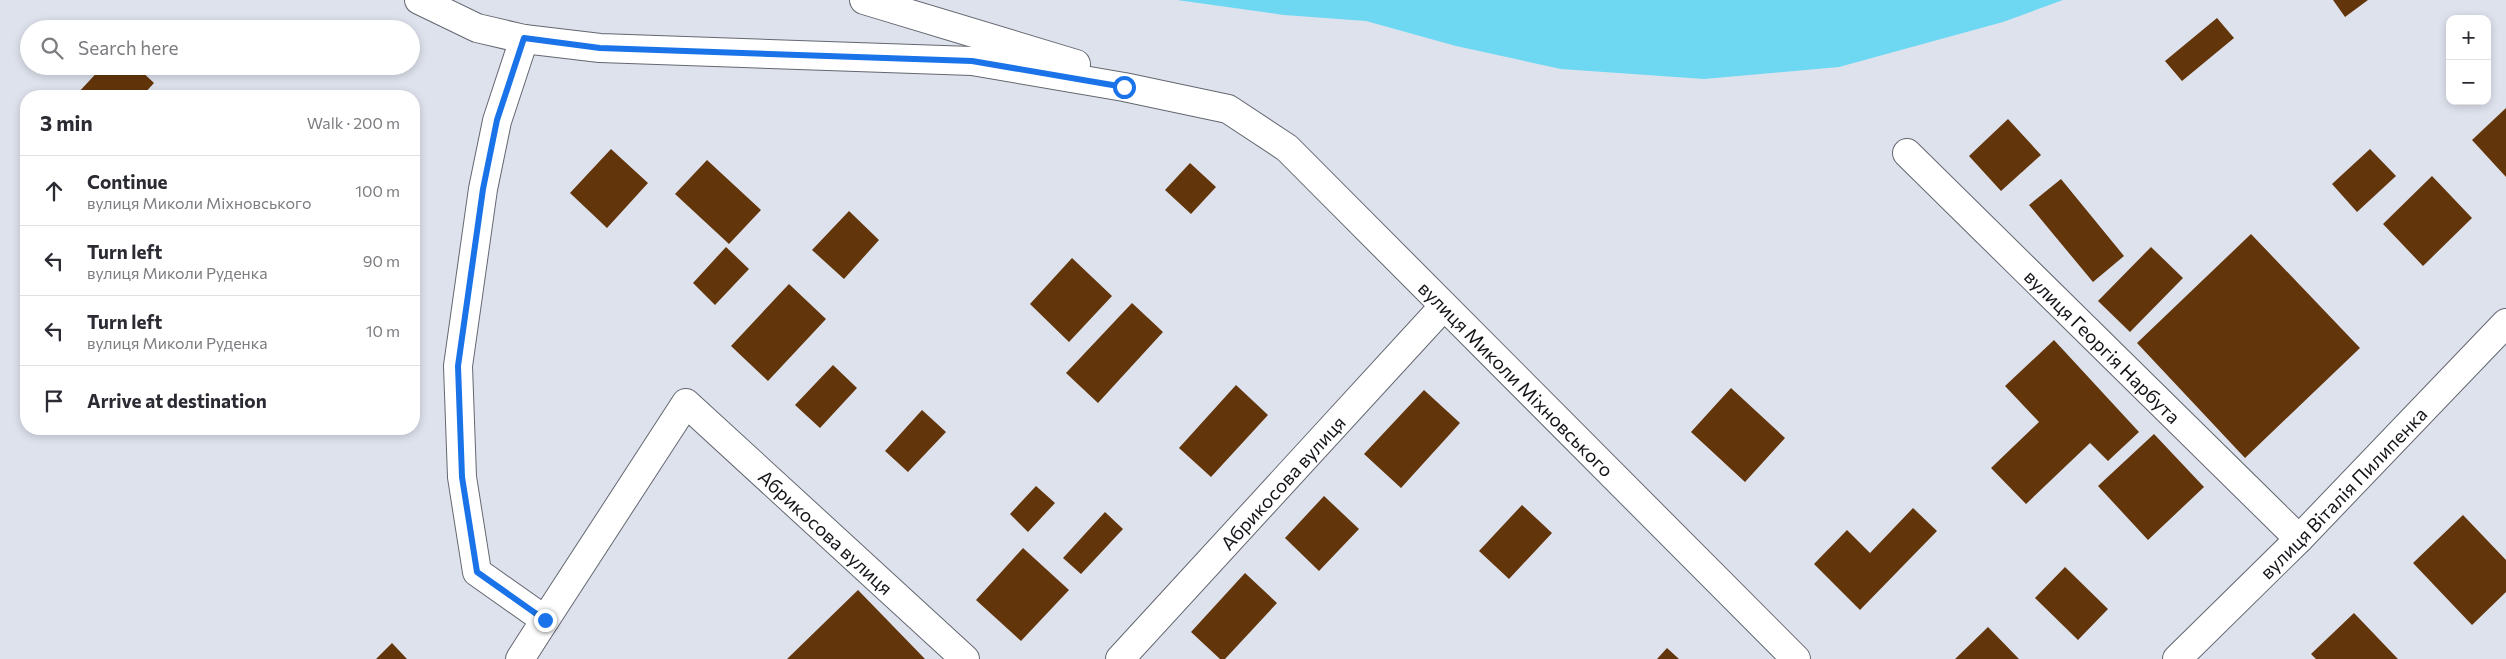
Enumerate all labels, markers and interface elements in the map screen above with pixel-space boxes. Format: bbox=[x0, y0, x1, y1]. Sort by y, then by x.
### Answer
map controls bbox=[2446, 15, 2491, 105]
button: + bbox=[2446, 15, 2491, 60]
search box bbox=[20, 20, 420, 75]
icon: search bbox=[38, 34, 66, 62]
text: Search here bbox=[78, 36, 178, 59]
button: − bbox=[2446, 60, 2491, 105]
route start bbox=[1113, 76, 1136, 99]
text: 3 min bbox=[40, 110, 93, 135]
text: Walk · 200 m bbox=[307, 113, 400, 132]
text: Continue bbox=[87, 170, 167, 193]
icon: ahead bbox=[40, 177, 68, 205]
text: 100 m bbox=[355, 181, 400, 200]
text: вулиця Миколи Міхновського bbox=[87, 193, 311, 212]
text: Turn left bbox=[87, 240, 162, 263]
icon: left bbox=[40, 247, 68, 275]
text: 90 m bbox=[363, 251, 400, 270]
text: вулиця Миколи Руденка bbox=[87, 263, 268, 282]
street label: вулиця Георгія Нарбута bbox=[2020, 264, 2186, 428]
street label: вулиця Миколи Міхновського bbox=[1414, 276, 1619, 481]
text: Turn left bbox=[87, 310, 162, 333]
icon: left bbox=[40, 317, 68, 345]
text: 10 m bbox=[366, 321, 400, 340]
text: вулиця Миколи Руденка bbox=[87, 333, 268, 352]
icon: arrive bbox=[40, 387, 68, 415]
text: Arrive at destination bbox=[87, 389, 267, 412]
street label: вулиця Віталія Пилипенка bbox=[2254, 402, 2431, 583]
street label: Абрикосова вулиця bbox=[1215, 410, 1350, 554]
street label: Абрикосова вулиця bbox=[754, 464, 898, 599]
route end bbox=[534, 609, 557, 632]

